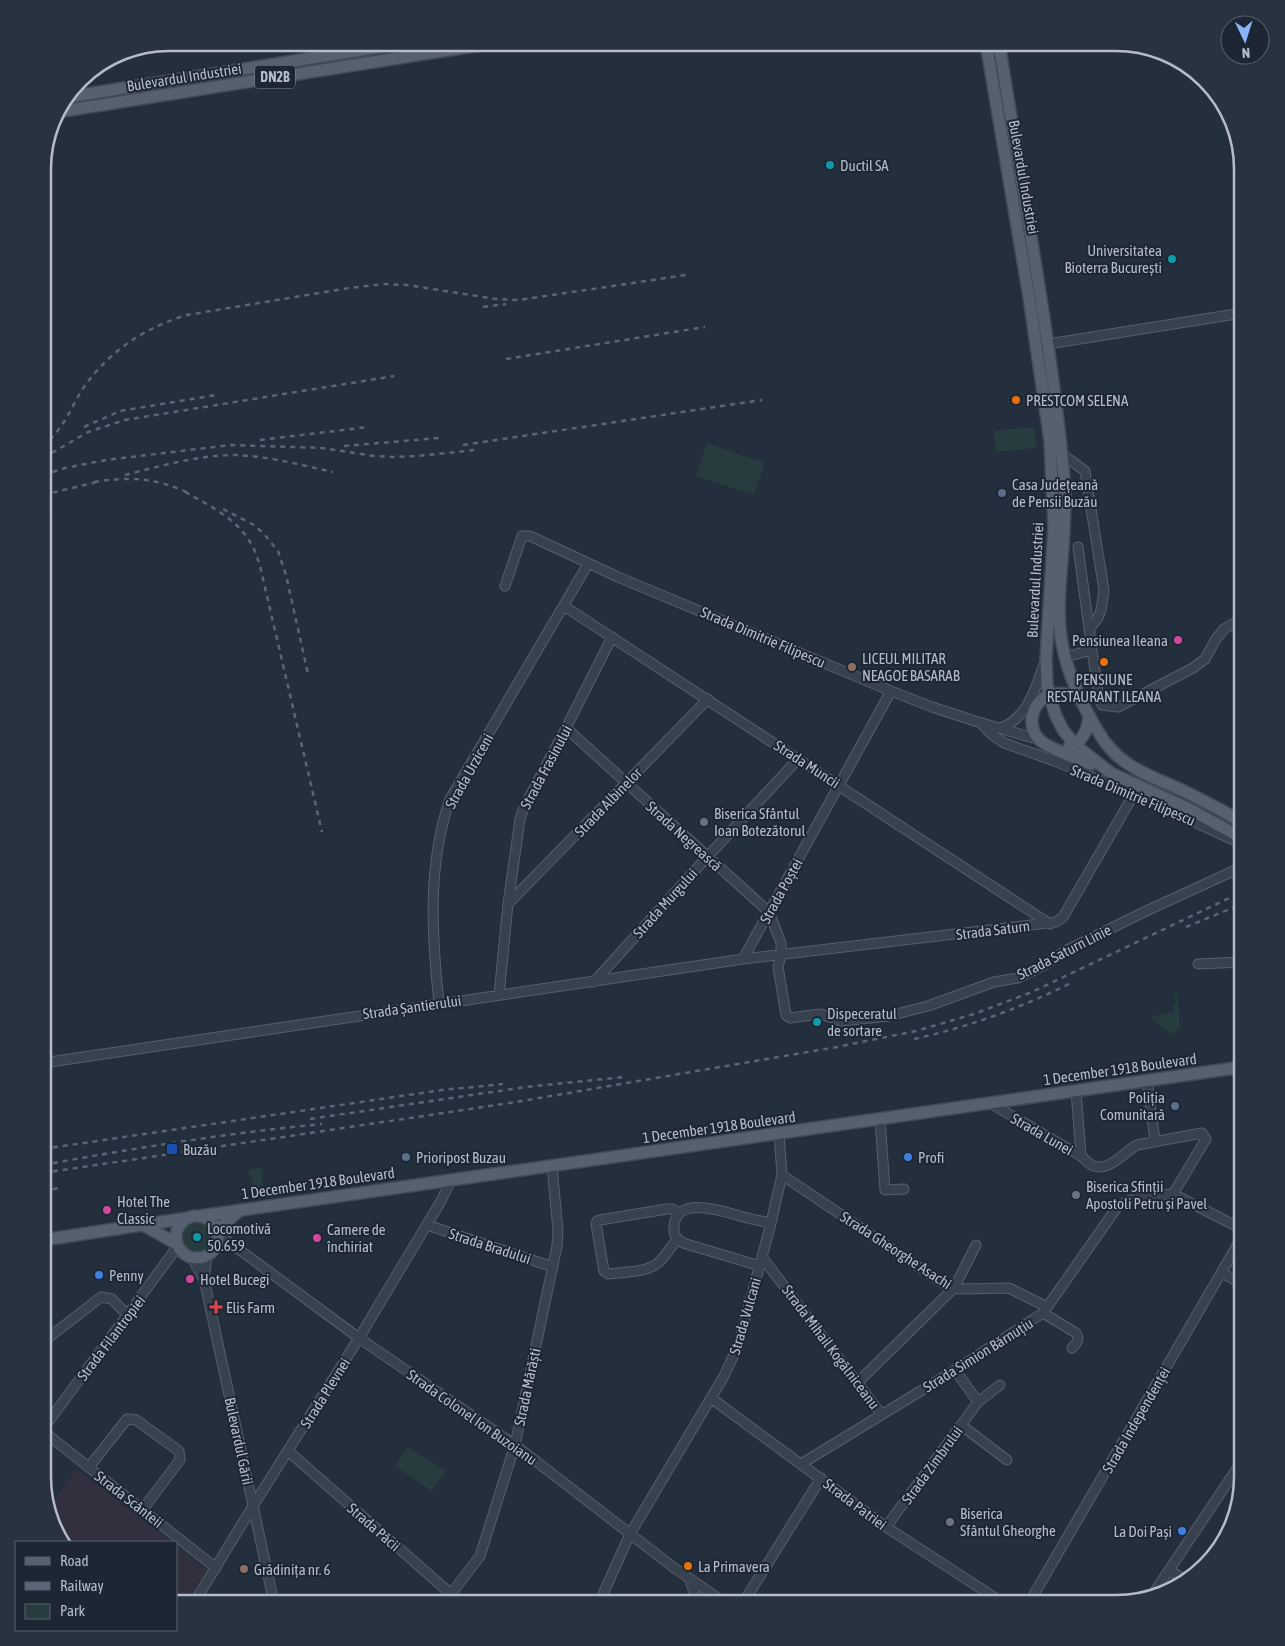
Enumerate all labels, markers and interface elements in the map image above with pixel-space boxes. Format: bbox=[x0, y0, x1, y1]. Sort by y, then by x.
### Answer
north arrow bbox=[1220, 15, 1270, 65]
text: N bbox=[1241, 45, 1251, 61]
street label: Bulevardul Industriei bbox=[125, 60, 243, 94]
road number: DN2B bbox=[255, 66, 295, 88]
street label: Bulevardul Industriei bbox=[1006, 118, 1042, 236]
place label: Ductil SA bbox=[840, 157, 889, 174]
marker: Ductil SA bbox=[824, 159, 836, 171]
place label: Universitatea Bioterra București bbox=[1064, 242, 1162, 276]
marker: Universitatea Bioterra București bbox=[1166, 253, 1178, 265]
place label: PRESTCOM SELENA bbox=[1026, 392, 1129, 409]
marker: PRESTCOM SELENA bbox=[1010, 394, 1022, 406]
place label: Casa Județeană de Pensii Buzău bbox=[1012, 476, 1098, 510]
marker: Casa Județeană de Pensii Buzău bbox=[996, 487, 1008, 499]
street label: Bulevardul Industriei bbox=[1023, 522, 1047, 638]
street label: Strada Dimitrie Filipescu bbox=[698, 603, 828, 671]
place label: Pensiunea Ileana bbox=[1072, 632, 1168, 649]
marker: Pensiunea Ileana bbox=[1172, 634, 1184, 646]
place label: LICEUL MILITAR NEAGOE BASARAB bbox=[862, 650, 960, 684]
marker: PENSIUNE RESTAURANT ILEANA bbox=[1098, 656, 1110, 668]
marker: LICEUL MILITAR NEAGOE BASARAB bbox=[846, 661, 858, 673]
place label: PENSIUNE RESTAURANT ILEANA bbox=[1047, 671, 1162, 705]
street label: Strada Frasinului bbox=[517, 722, 575, 812]
street label: Strada Urziceni bbox=[441, 731, 497, 811]
street label: Strada Muncii bbox=[771, 736, 843, 792]
street label: Strada Dimitrie Filipescu bbox=[1068, 761, 1198, 829]
street label: Strada Albinelor bbox=[571, 764, 645, 840]
street label: Strada Negrească bbox=[643, 798, 725, 874]
place label: Biserica Sfântul Ioan Botezătorul bbox=[714, 805, 806, 839]
marker: Biserica Sfântul Ioan Botezătorul bbox=[698, 816, 710, 828]
street label: Strada Poștei bbox=[756, 855, 806, 927]
street label: Strada Murgului bbox=[629, 865, 701, 941]
street label: Strada Saturn bbox=[955, 917, 1031, 943]
street label: Strada Saturn Linie bbox=[1014, 921, 1114, 983]
street label: Strada Șantierului bbox=[362, 992, 462, 1022]
place label: Dispeceratul de sortare bbox=[827, 1005, 897, 1039]
marker: Dispeceratul de sortare bbox=[811, 1016, 823, 1028]
street label: 1 December 1918 Boulevard bbox=[1042, 1050, 1198, 1088]
place label: Poliția Comunitară bbox=[1100, 1089, 1165, 1123]
marker: Poliția Comunitară bbox=[1169, 1100, 1181, 1112]
street label: 1 December 1918 Boulevard bbox=[641, 1108, 797, 1146]
street label: Strada Lunei bbox=[1008, 1110, 1076, 1158]
place label: Buzău bbox=[183, 1141, 217, 1158]
marker: Buzău bbox=[165, 1142, 179, 1156]
place label: Prioripost Buzau bbox=[416, 1149, 506, 1166]
place label: Profi bbox=[918, 1149, 944, 1166]
marker: Prioripost Buzau bbox=[400, 1151, 412, 1163]
marker: Profi bbox=[902, 1151, 914, 1163]
street label: 1 December 1918 Boulevard bbox=[240, 1164, 396, 1202]
place label: Biserica Sfinții Apostoli Petru și Pavel bbox=[1086, 1178, 1207, 1212]
marker: Biserica Sfinții Apostoli Petru și Pavel bbox=[1070, 1189, 1082, 1201]
place label: Hotel The Classic bbox=[117, 1193, 170, 1227]
marker: Hotel The Classic bbox=[101, 1204, 113, 1216]
street label: Strada Gheorghe Asachi bbox=[837, 1208, 955, 1292]
place label: Locomotivă 50.659 bbox=[207, 1220, 271, 1254]
place label: Camere de închiriat bbox=[327, 1221, 386, 1255]
street label: Strada Bradului bbox=[447, 1225, 533, 1267]
marker: Locomotivă 50.659 bbox=[191, 1231, 203, 1243]
marker: Camere de închiriat bbox=[311, 1232, 323, 1244]
place label: Penny bbox=[109, 1267, 144, 1284]
marker: Penny bbox=[93, 1269, 105, 1281]
place label: Hotel Bucegi bbox=[200, 1271, 269, 1288]
marker: Hotel Bucegi bbox=[184, 1273, 196, 1285]
street label: Strada Vulcani bbox=[726, 1276, 764, 1356]
street label: Strada Mihail Kogălniceanu bbox=[779, 1282, 883, 1412]
street label: Strada Filantropiei bbox=[73, 1292, 149, 1384]
place label: Elis Farm bbox=[226, 1299, 275, 1316]
marker: Elis Farm bbox=[210, 1301, 222, 1313]
street label: Strada Simion Bărnuțiu bbox=[920, 1314, 1036, 1396]
street label: Strada Mărăști bbox=[510, 1347, 544, 1427]
street label: Strada Plevnei bbox=[297, 1355, 353, 1431]
street label: Strada Independenței bbox=[1099, 1364, 1173, 1476]
street label: Strada Colonel Ion Buzoianu bbox=[404, 1366, 540, 1468]
street label: Bulevardul Gării bbox=[221, 1396, 257, 1486]
street label: Strada Zimbrului bbox=[898, 1423, 966, 1507]
street label: Strada Scânteii bbox=[92, 1467, 166, 1531]
street label: Strada Patriei bbox=[820, 1475, 890, 1533]
street label: Strada Păcii bbox=[344, 1499, 404, 1555]
place label: Biserica Sfântul Gheorghe bbox=[960, 1505, 1056, 1539]
marker: Biserica Sfântul Gheorghe bbox=[944, 1516, 956, 1528]
place label: La Doi Pași bbox=[1113, 1523, 1172, 1540]
marker: La Doi Pași bbox=[1176, 1525, 1188, 1537]
legend bbox=[15, 1541, 178, 1631]
text: Road bbox=[60, 1552, 89, 1569]
place label: La Primavera bbox=[698, 1558, 770, 1575]
marker: La Primavera bbox=[682, 1560, 694, 1572]
place label: Grădinița nr. 6 bbox=[254, 1561, 331, 1578]
marker: Grădinița nr. 6 bbox=[238, 1563, 250, 1575]
text: Railway bbox=[60, 1577, 104, 1594]
text: Park bbox=[60, 1602, 85, 1619]

